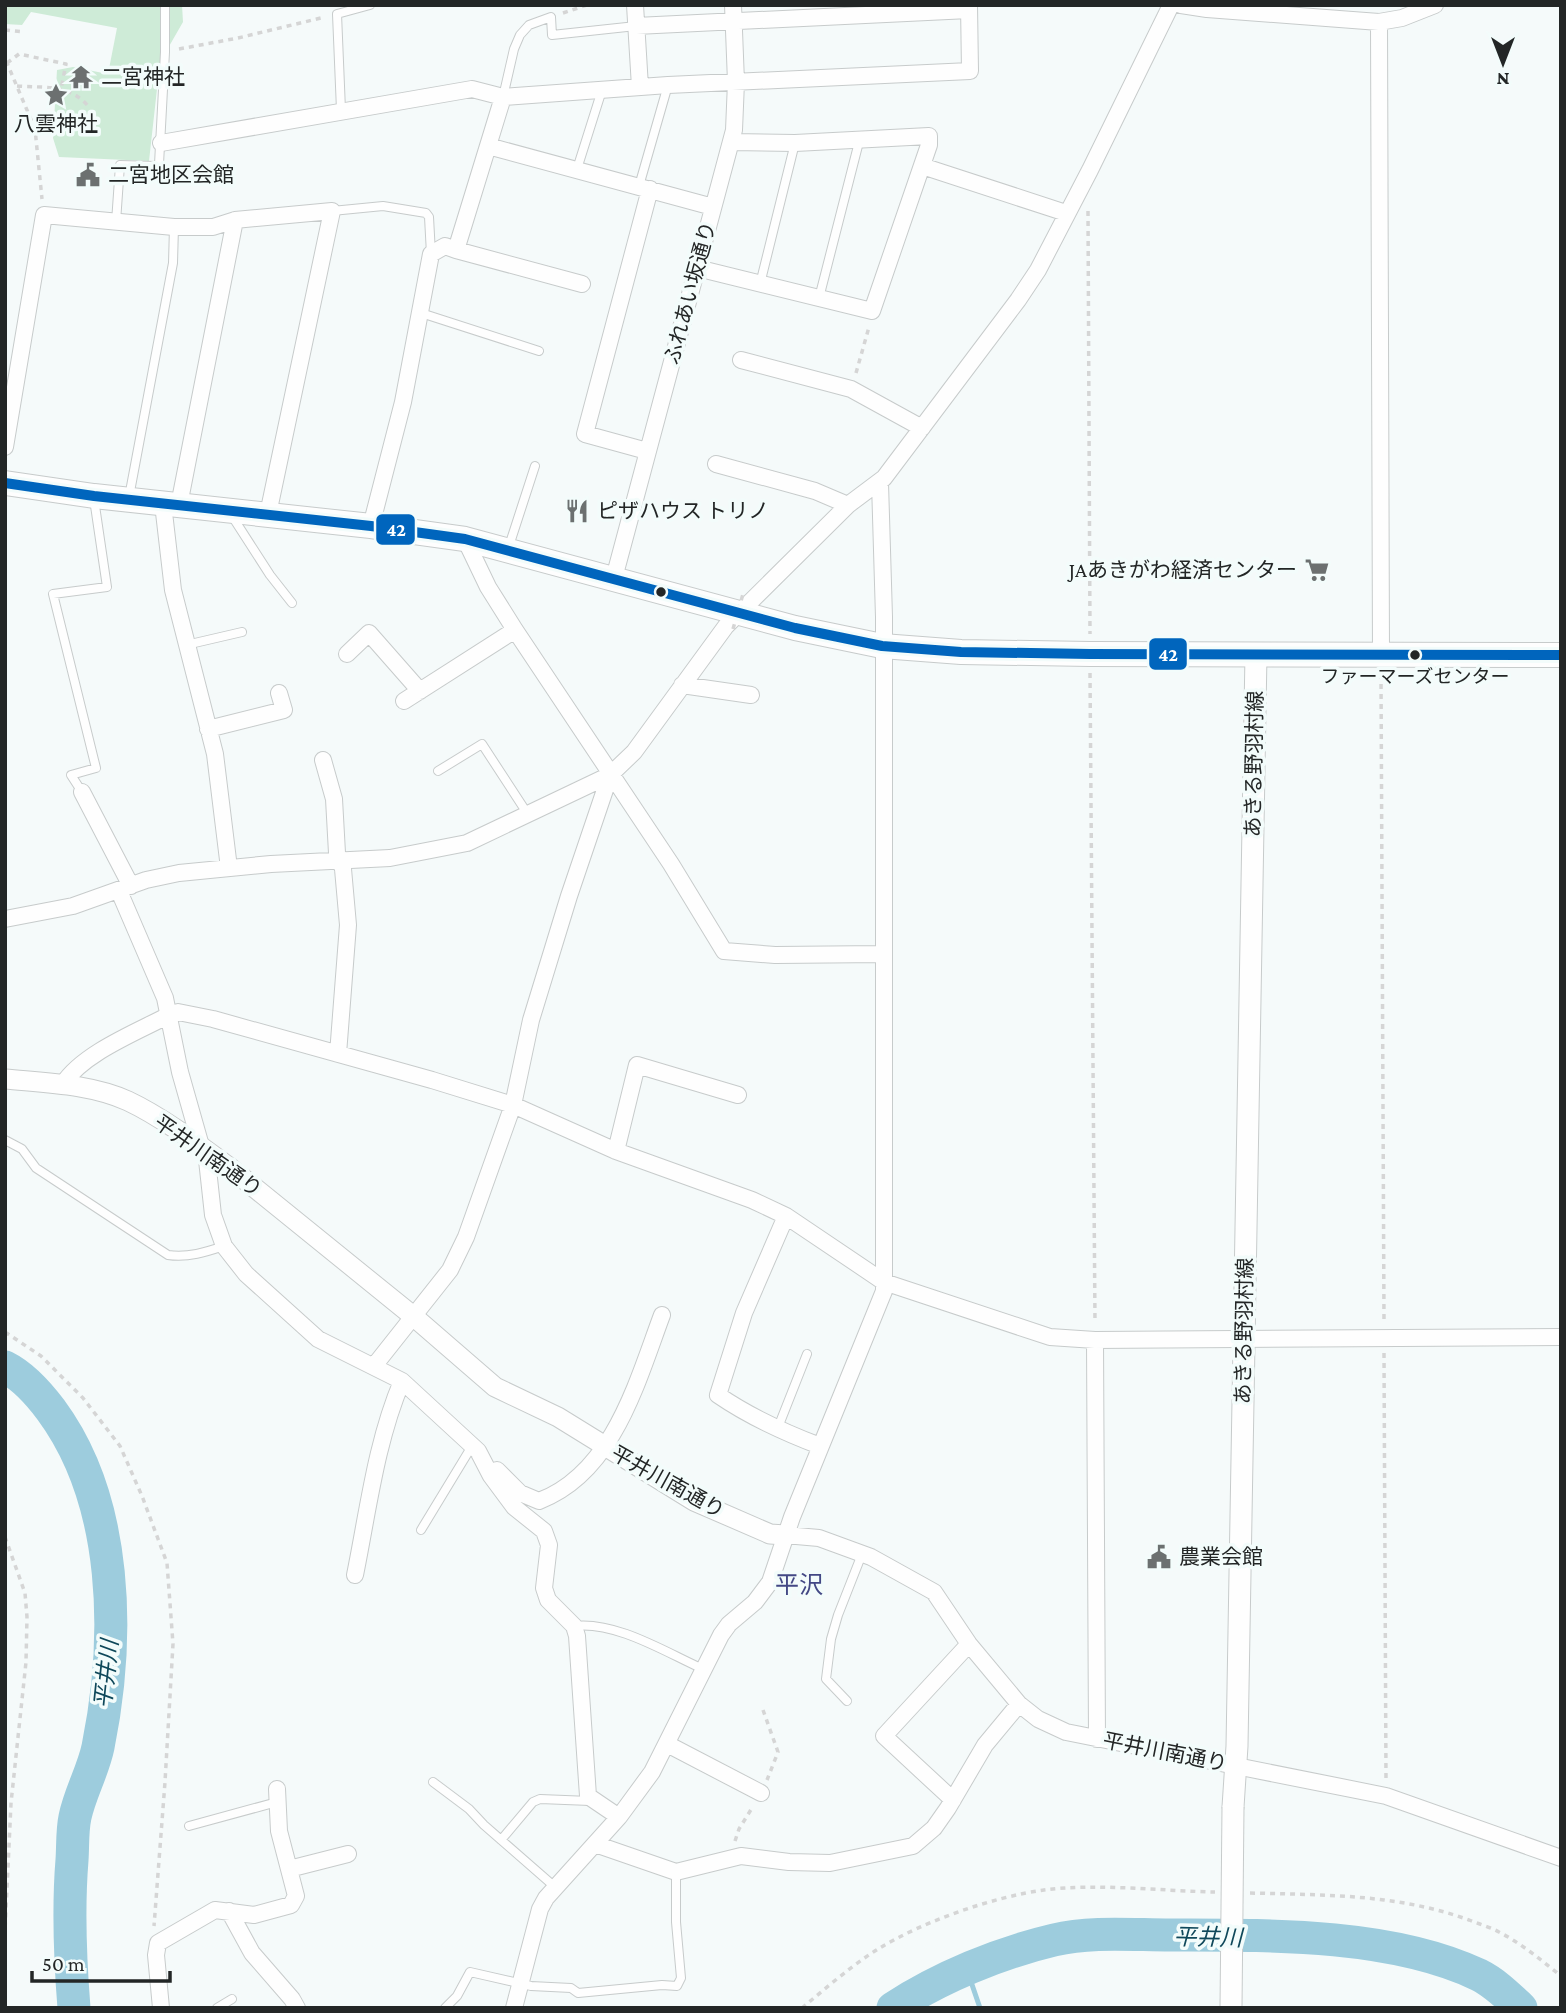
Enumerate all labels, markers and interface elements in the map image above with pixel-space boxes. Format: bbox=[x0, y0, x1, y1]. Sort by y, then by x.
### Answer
north arrow bbox=[1468, 28, 1538, 98]
temple icon: 二宮神社 bbox=[67, 63, 95, 91]
place label: 二宮神社 bbox=[101, 65, 185, 89]
text: N bbox=[1496, 69, 1509, 90]
place icon: 八雲神社 bbox=[42, 81, 70, 109]
place label: 八雲神社 bbox=[14, 112, 98, 136]
public building icon: 二宮地区会館 bbox=[74, 161, 102, 189]
place label: 二宮地区会館 bbox=[108, 163, 234, 187]
street label: ふれあい坂通り bbox=[659, 219, 721, 367]
restaurant icon: ピザハウス トリノ bbox=[563, 497, 591, 525]
place label: ピザハウス トリノ bbox=[597, 499, 769, 523]
line badge: 42 bbox=[375, 513, 416, 546]
text: 42 bbox=[386, 519, 406, 540]
supermarket icon: JAあきがわ経済センター bbox=[1303, 556, 1331, 584]
place label: JAあきがわ経済センター bbox=[1067, 558, 1297, 582]
unlabelled marker bbox=[654, 585, 668, 599]
line badge: 42 bbox=[1148, 637, 1188, 671]
text: 42 bbox=[1158, 644, 1178, 665]
marker: ファーマーズセンター bbox=[1408, 648, 1422, 662]
place label: ファーマーズセンター bbox=[1320, 666, 1510, 687]
street label: あきる野羽村線 bbox=[1241, 691, 1267, 837]
street label: 平井川南通り bbox=[150, 1110, 266, 1202]
street label: あきる野羽村線 bbox=[1231, 1258, 1257, 1404]
street label: 平井川南通り bbox=[607, 1441, 729, 1523]
public building icon: 農業会館 bbox=[1145, 1543, 1173, 1571]
place label: 農業会館 bbox=[1179, 1545, 1263, 1569]
district label: 平沢 bbox=[775, 1571, 823, 1598]
water label: 平井川 bbox=[89, 1635, 123, 1710]
street label: 平井川南通り bbox=[1101, 1728, 1229, 1776]
water label: 平井川 bbox=[1173, 1923, 1246, 1951]
scale bar bbox=[32, 1940, 170, 1984]
text: 50 m bbox=[42, 1952, 85, 1976]

